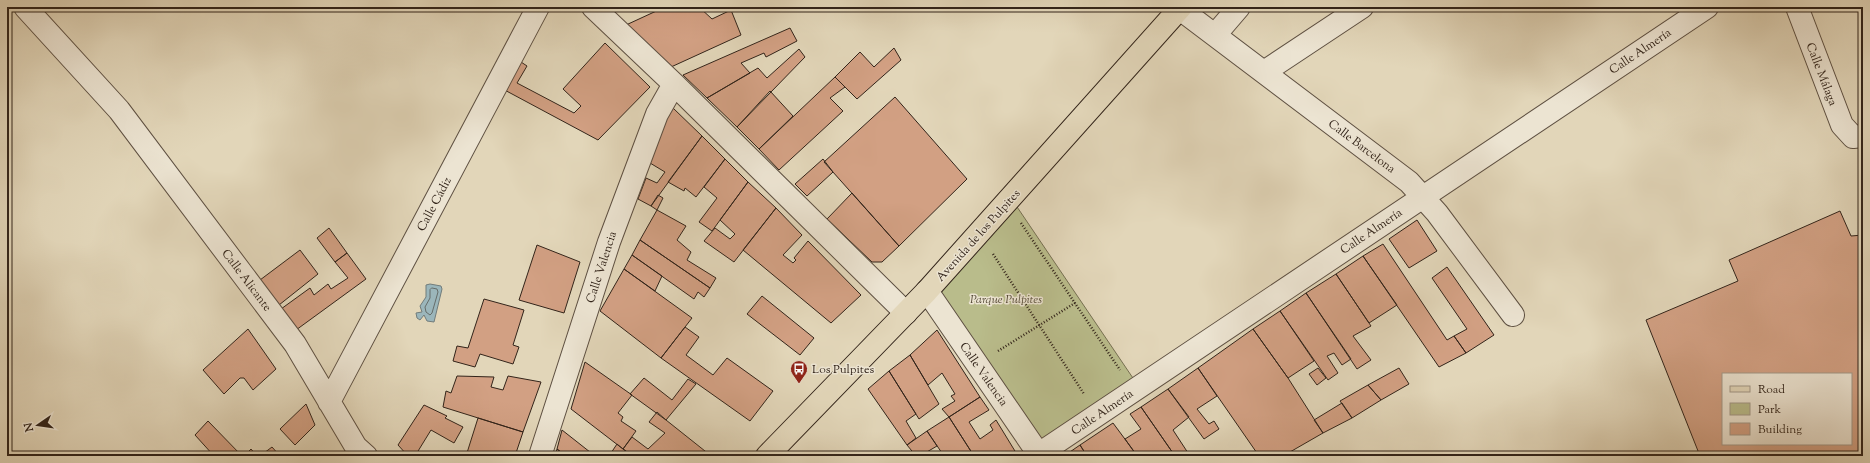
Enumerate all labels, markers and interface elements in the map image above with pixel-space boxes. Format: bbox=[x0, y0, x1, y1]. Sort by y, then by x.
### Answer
street label: Calle Almería bbox=[1606, 24, 1676, 79]
street label: Calle Málaga bbox=[1801, 40, 1842, 109]
street label: Calle Barcelona bbox=[1324, 115, 1399, 179]
street label: Calle Cádiz bbox=[413, 174, 457, 235]
street label: Avenida de los Pulpites bbox=[932, 185, 1025, 286]
street label: Calle Almería bbox=[1337, 204, 1407, 259]
street label: Calle Valencia bbox=[582, 229, 622, 305]
street label: Calle Alicante bbox=[217, 246, 276, 316]
park label: Parque Pulpites bbox=[970, 291, 1042, 309]
street label: Calle Valencia bbox=[954, 339, 1012, 411]
bus stop icon: Los Pulpites bbox=[789, 359, 809, 384]
place label: Los Pulpites bbox=[812, 361, 875, 379]
legend bbox=[1722, 373, 1852, 445]
text: Road bbox=[1758, 381, 1785, 399]
street label: Calle Almería bbox=[1068, 385, 1138, 440]
text: Park bbox=[1758, 401, 1781, 419]
north arrow bbox=[18, 405, 58, 445]
text: N bbox=[20, 421, 38, 434]
text: Building bbox=[1758, 421, 1802, 439]

